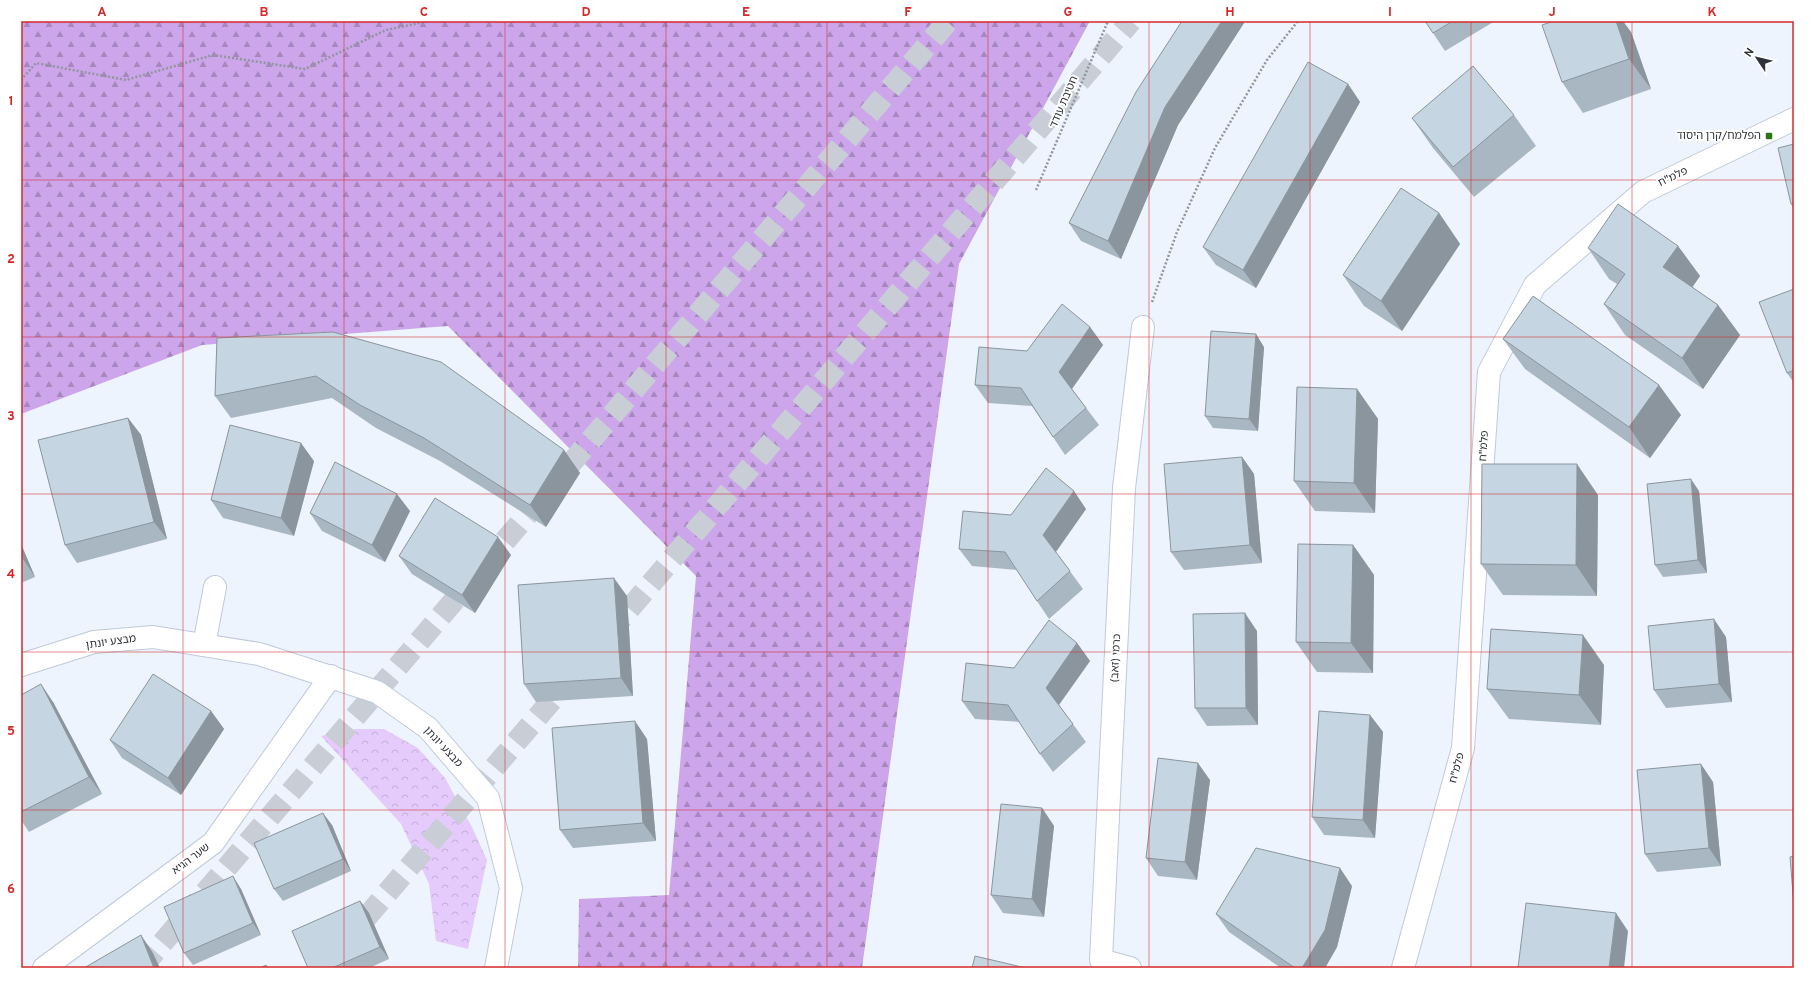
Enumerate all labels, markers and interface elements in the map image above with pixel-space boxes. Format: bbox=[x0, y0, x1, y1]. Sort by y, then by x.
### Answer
text: A bbox=[97, 5, 107, 21]
text: B bbox=[260, 5, 269, 21]
text: C bbox=[420, 5, 428, 21]
text: D bbox=[581, 5, 591, 21]
text: E bbox=[742, 5, 750, 21]
text: F bbox=[904, 5, 912, 21]
text: G bbox=[1064, 5, 1073, 21]
text: H bbox=[1225, 5, 1235, 21]
text: I bbox=[1388, 5, 1392, 21]
text: J bbox=[1548, 5, 1556, 21]
text: K bbox=[1707, 5, 1717, 21]
north arrow bbox=[1737, 38, 1777, 78]
text: N bbox=[1742, 46, 1758, 60]
street label: חטיבת עודד bbox=[1047, 74, 1081, 130]
text: 1 bbox=[8, 94, 14, 110]
place label: הפלמח/קרן היסוד bbox=[1677, 129, 1761, 143]
marker: הפלמח/קרן היסוד bbox=[1764, 131, 1774, 141]
street label: פלמ"ח bbox=[1656, 164, 1690, 190]
text: 2 bbox=[7, 252, 15, 268]
text: 3 bbox=[7, 409, 15, 425]
street label: פלמ"ח bbox=[1476, 430, 1492, 462]
text: 4 bbox=[7, 567, 15, 583]
street label: מבצע יונתן bbox=[85, 632, 137, 652]
street label: כרמי (זאב) bbox=[1108, 633, 1124, 683]
text: 5 bbox=[7, 724, 15, 740]
street label: מבצע יונתן bbox=[421, 724, 465, 770]
street label: פלמ"ח bbox=[1446, 751, 1468, 785]
street label: שער הגיא bbox=[169, 840, 213, 878]
text: 6 bbox=[7, 882, 15, 898]

